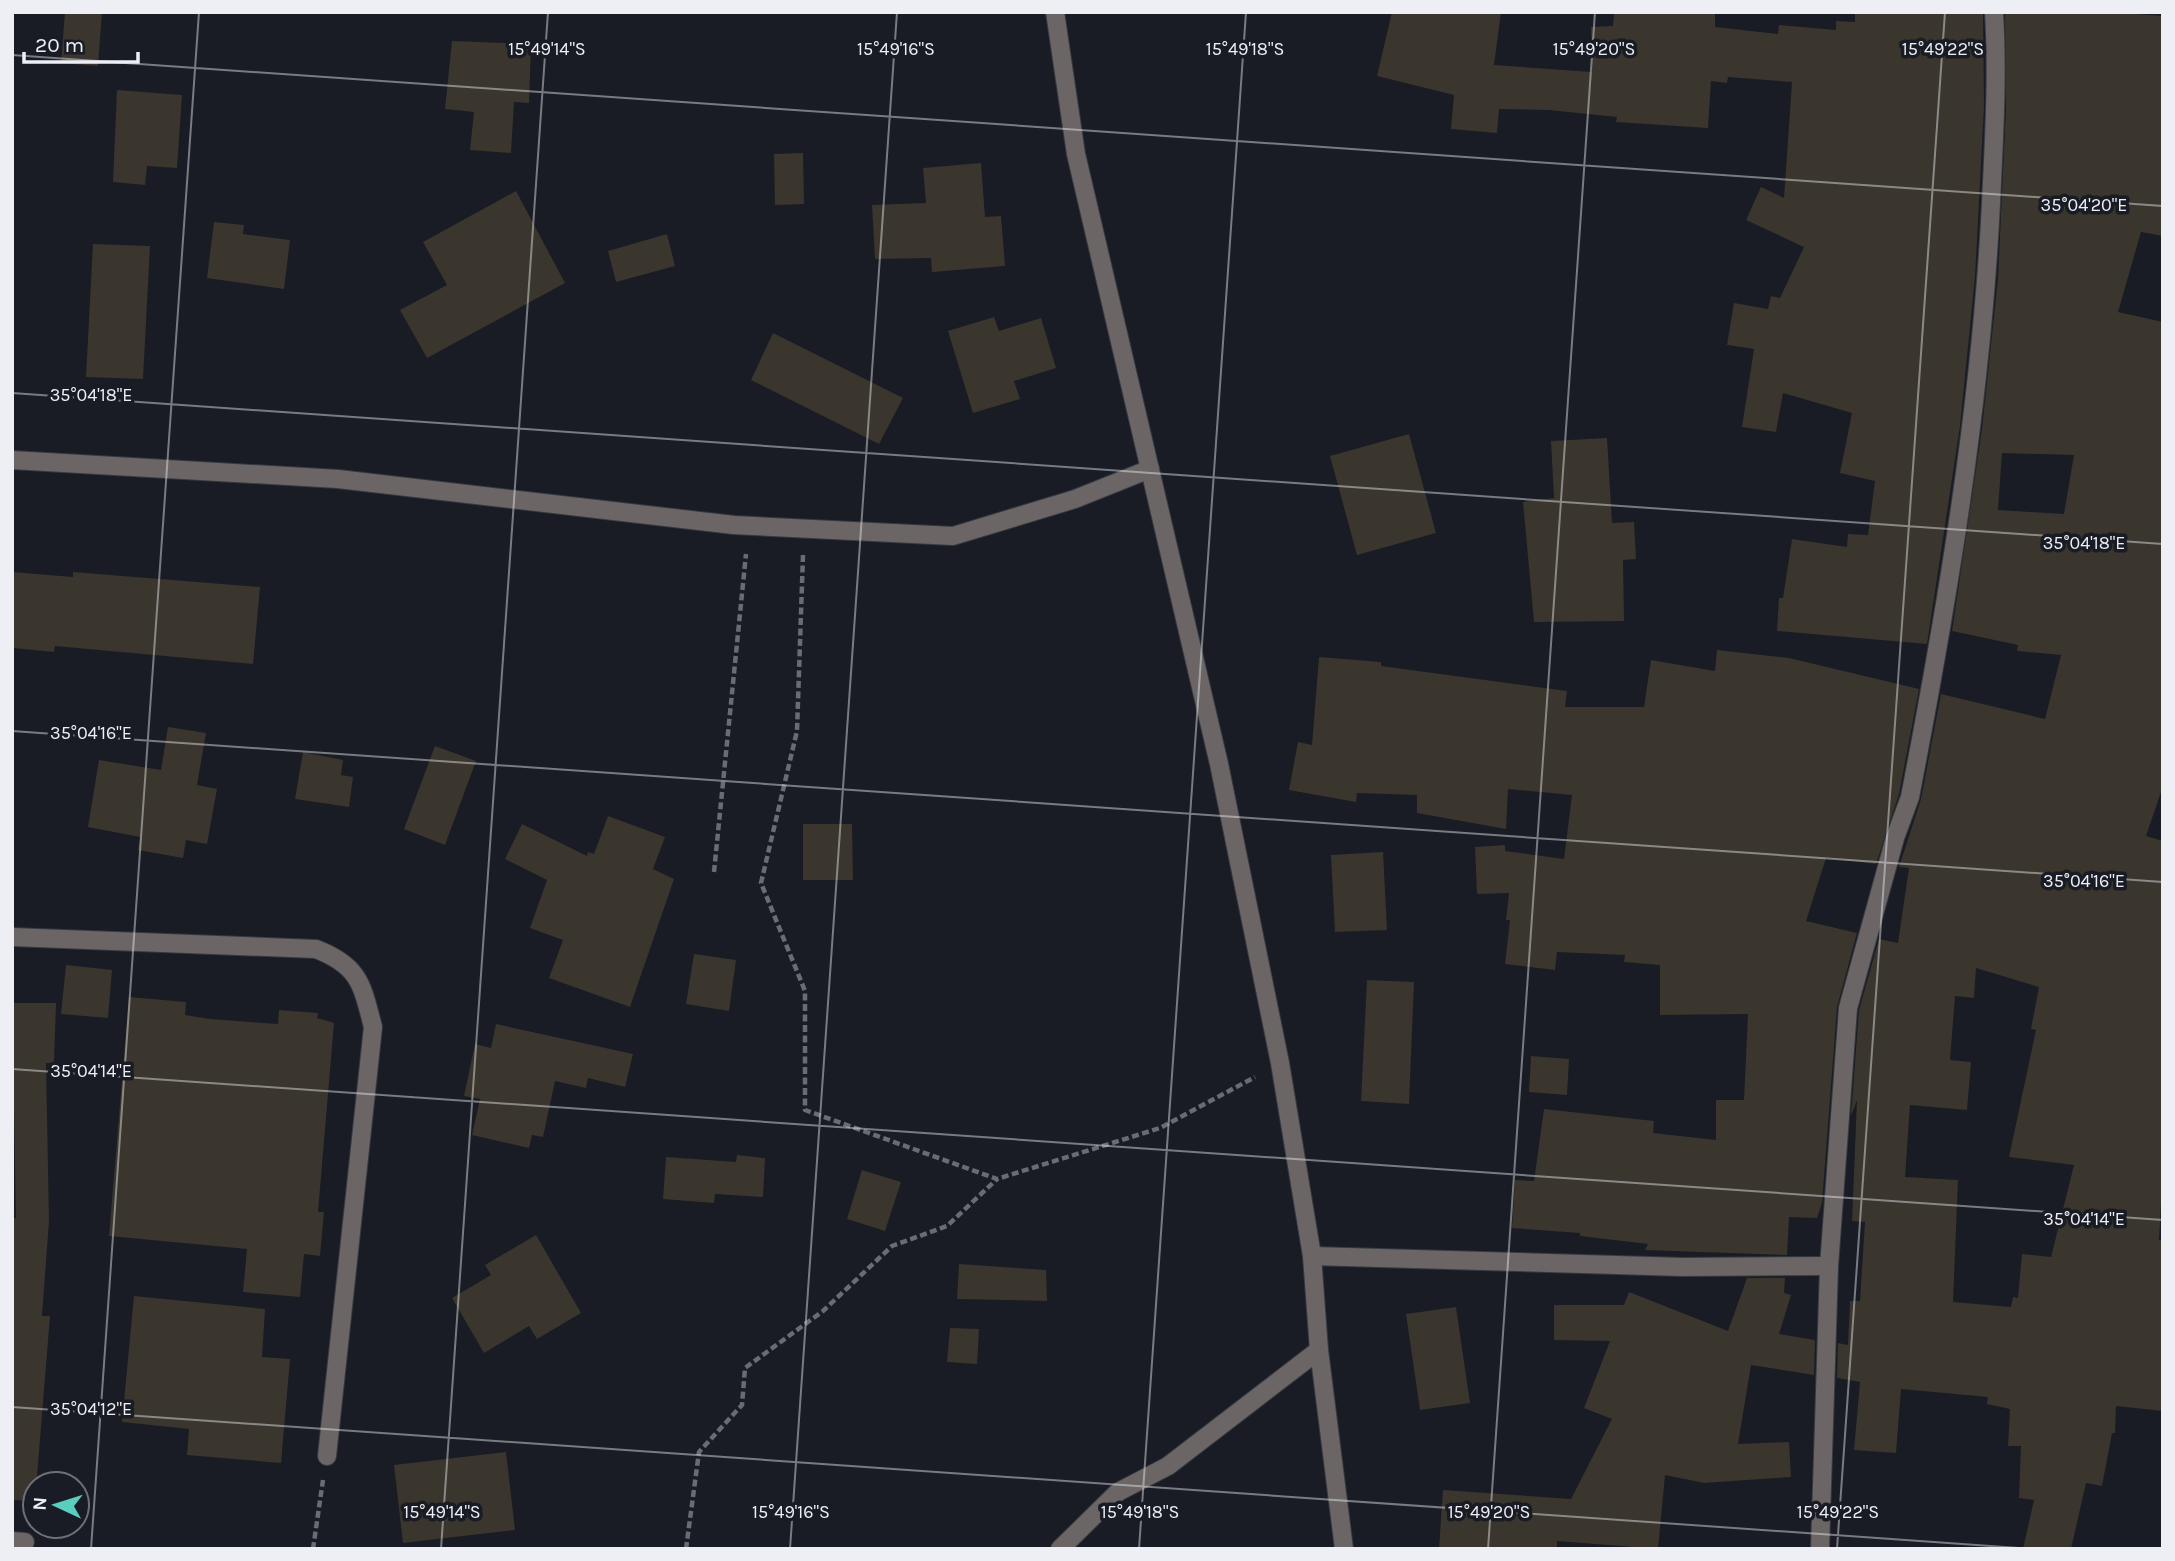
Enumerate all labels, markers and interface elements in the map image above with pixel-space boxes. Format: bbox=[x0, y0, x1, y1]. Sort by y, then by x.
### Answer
scale bar bbox=[24, 21, 138, 65]
text: 20 m bbox=[35, 33, 84, 57]
text: 15°49'14"S bbox=[508, 38, 586, 60]
text: 15°49'16"S bbox=[857, 38, 935, 60]
text: 15°49'18"S bbox=[1206, 38, 1284, 60]
text: 15°49'20"S bbox=[1553, 38, 1635, 60]
text: 15°49'22"S bbox=[1902, 38, 1984, 60]
text: 35°04'20"E bbox=[2041, 194, 2127, 216]
text: 35°04'18"E bbox=[50, 384, 132, 406]
text: 35°04'18"E bbox=[2043, 532, 2125, 554]
text: 35°04'16"E bbox=[50, 722, 132, 744]
text: 35°04'16"E bbox=[2043, 870, 2125, 892]
text: 35°04'14"E bbox=[50, 1060, 132, 1082]
text: 35°04'14"E bbox=[2043, 1208, 2125, 1230]
text: 35°04'12"E bbox=[50, 1398, 132, 1420]
north arrow bbox=[21, 1470, 91, 1540]
text: N bbox=[29, 1496, 51, 1511]
text: 15°49'14"S bbox=[403, 1501, 481, 1523]
text: 15°49'16"S bbox=[752, 1501, 830, 1523]
text: 15°49'18"S bbox=[1101, 1501, 1179, 1523]
text: 15°49'20"S bbox=[1448, 1501, 1530, 1523]
text: 15°49'22"S bbox=[1797, 1501, 1879, 1523]

